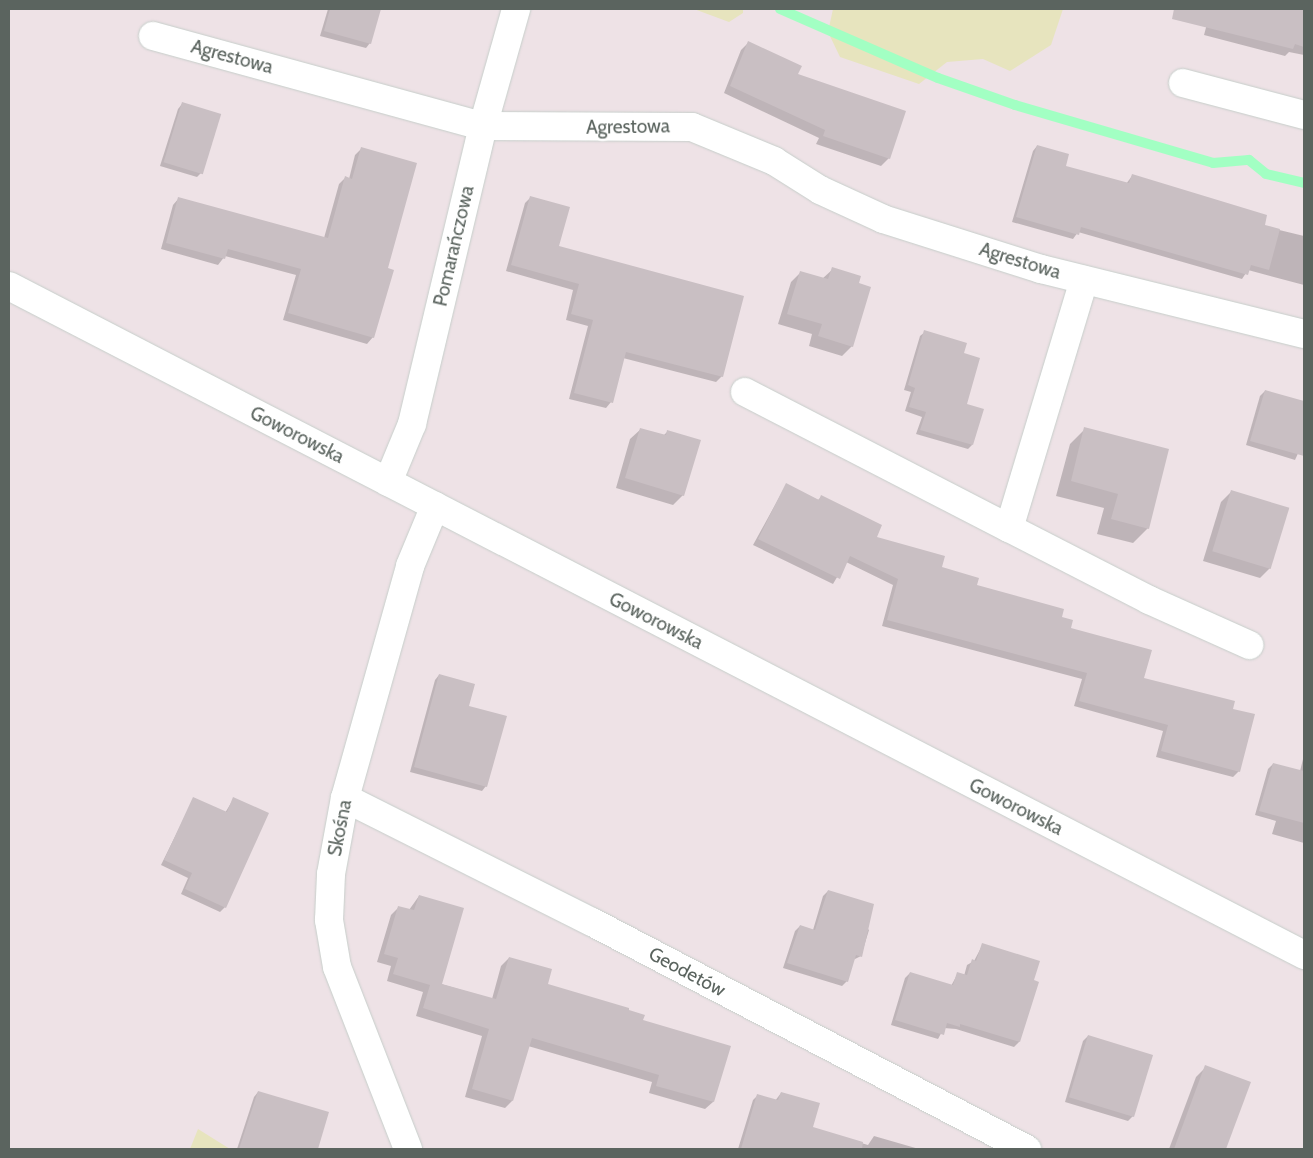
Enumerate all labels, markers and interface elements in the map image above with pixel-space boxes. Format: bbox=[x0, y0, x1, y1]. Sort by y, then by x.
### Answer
street label: Agrestowa bbox=[189, 35, 275, 79]
street label: Agrestowa bbox=[586, 115, 670, 139]
street label: Pomarańczowa bbox=[429, 184, 479, 308]
street label: Agrestowa bbox=[977, 238, 1063, 284]
street label: Goworowska bbox=[246, 402, 348, 468]
street label: Goworowska bbox=[605, 588, 707, 654]
street label: Goworowska bbox=[965, 774, 1067, 840]
street label: Skośna bbox=[323, 798, 357, 858]
street label: Geodetów bbox=[645, 942, 729, 1002]

